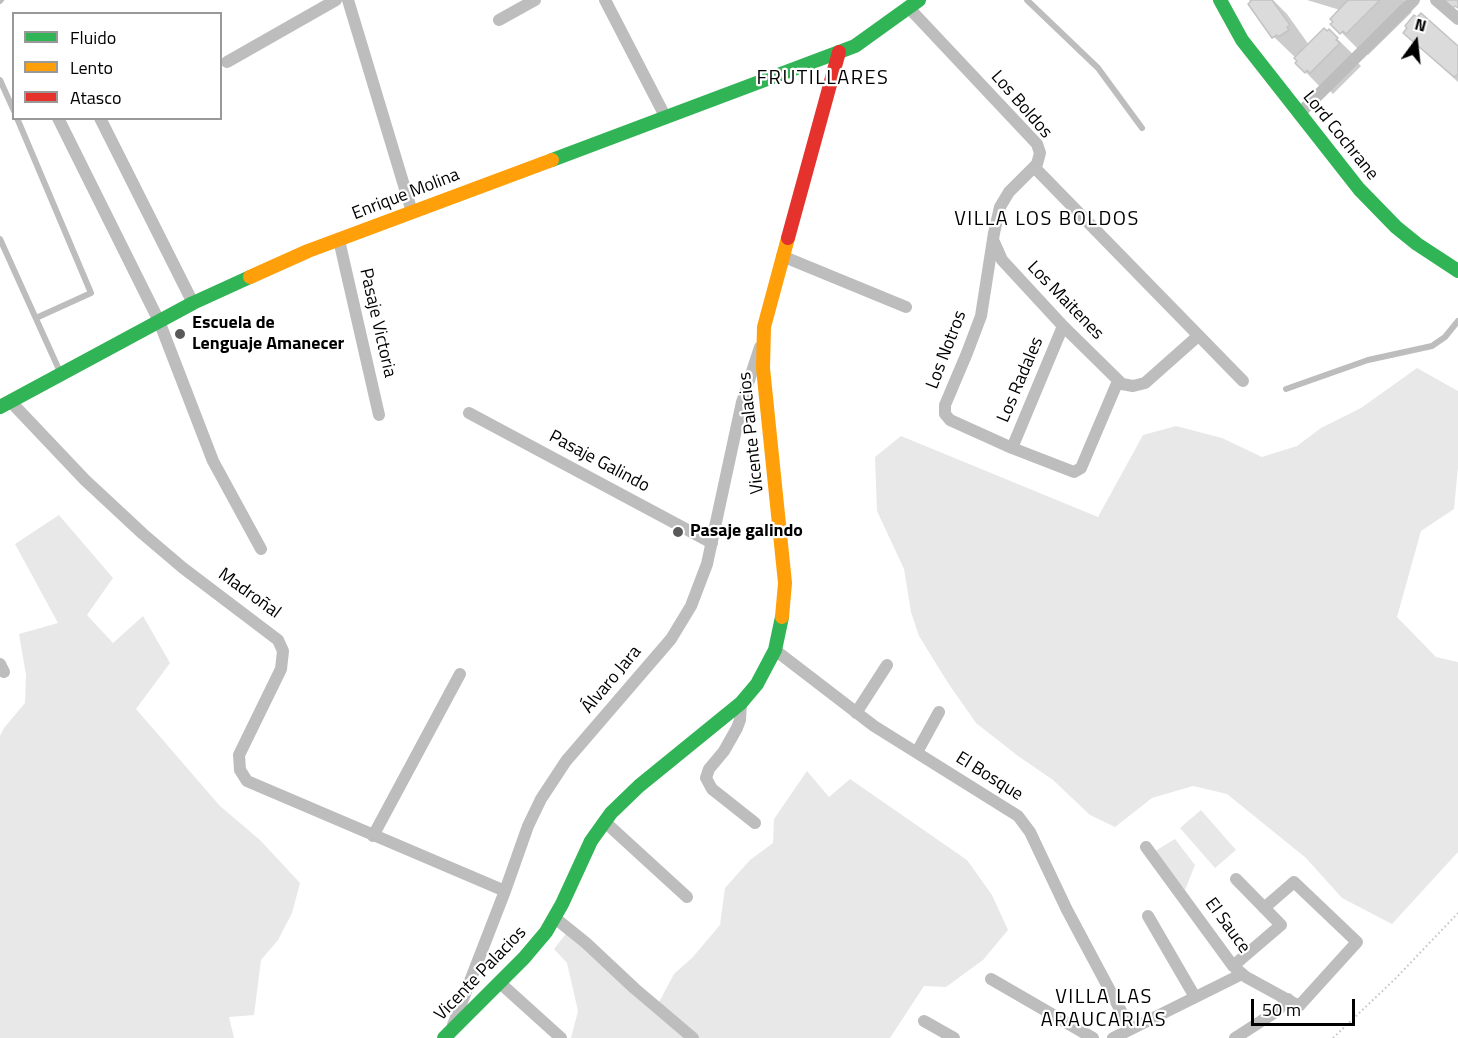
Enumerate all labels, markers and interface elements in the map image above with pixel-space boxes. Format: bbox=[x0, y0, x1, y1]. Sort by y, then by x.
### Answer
legend bbox=[12, 12, 222, 120]
north arrow bbox=[1386, 12, 1446, 72]
text: N bbox=[1412, 12, 1429, 38]
text: Fluido bbox=[70, 24, 116, 51]
text: Lento bbox=[70, 54, 113, 81]
district label: FRUTILLARES bbox=[757, 67, 889, 91]
street label: Los Boldos bbox=[986, 67, 1056, 143]
text: Atasco bbox=[70, 84, 121, 111]
street label: Lord Cochrane bbox=[1298, 87, 1382, 185]
street label: Enrique Molina bbox=[349, 165, 463, 225]
district label: VILLA LOS BOLDOS bbox=[954, 208, 1140, 232]
street label: Los Maitenes bbox=[1022, 257, 1108, 345]
street label: Pasaje Victoria bbox=[354, 266, 400, 380]
street label: Los Notros bbox=[922, 308, 972, 392]
place label: Escuela de Lenguaje Amanecer bbox=[192, 313, 344, 356]
marker: Escuela de Lenguaje Amanecer bbox=[173, 327, 187, 341]
street label: Los Radales bbox=[993, 334, 1049, 426]
street label: Vicente Palacios bbox=[735, 371, 769, 495]
street label: Pasaje Galindo bbox=[545, 426, 653, 498]
place label: Pasaje galindo bbox=[690, 521, 803, 543]
marker: Pasaje galindo bbox=[671, 525, 685, 539]
street label: Madroñal bbox=[214, 564, 284, 624]
street label: Álvaro Jara bbox=[578, 642, 646, 718]
street label: El Bosque bbox=[951, 748, 1027, 806]
street label: El Sauce bbox=[1200, 894, 1254, 958]
street label: Vicente Palacios bbox=[431, 922, 531, 1026]
district label: VILLA LAS ARAUCARIAS bbox=[1041, 986, 1167, 1033]
scale bar bbox=[1254, 987, 1358, 1025]
text: 50 m bbox=[1262, 996, 1301, 1023]

